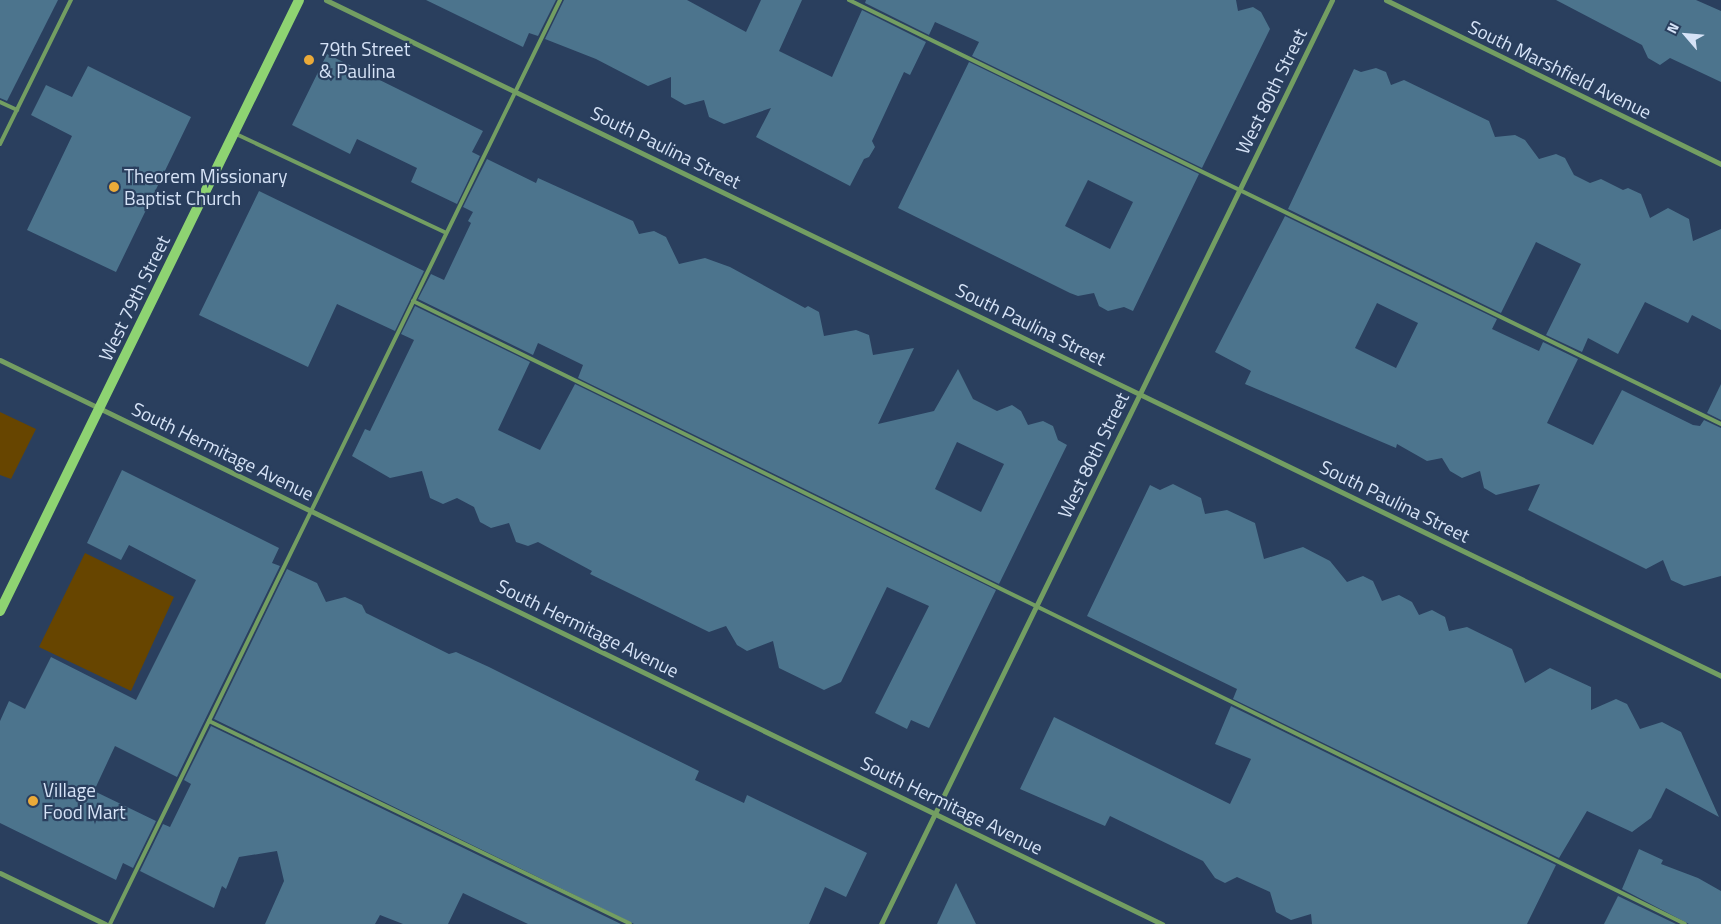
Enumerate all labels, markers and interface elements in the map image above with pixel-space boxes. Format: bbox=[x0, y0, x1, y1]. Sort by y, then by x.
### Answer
north arrow bbox=[1661, 10, 1711, 60]
street label: South Marshfield Avenue bbox=[1465, 15, 1655, 123]
text: N bbox=[1661, 19, 1684, 37]
street label: West 80th Street bbox=[1231, 24, 1311, 158]
place label: 79th Street & Paulina bbox=[319, 38, 410, 82]
marker: 79th Street & Paulina bbox=[303, 54, 315, 66]
street label: South Paulina Street bbox=[587, 101, 745, 193]
place label: Theorem Missionary Baptist Church bbox=[124, 165, 287, 209]
marker: Theorem Missionary Baptist Church bbox=[108, 181, 120, 193]
street label: West 79th Street bbox=[94, 231, 174, 365]
street label: South Paulina Street bbox=[952, 278, 1110, 370]
street label: West 80th Street bbox=[1053, 388, 1133, 522]
street label: South Hermitage Avenue bbox=[128, 397, 318, 505]
street label: South Paulina Street bbox=[1316, 455, 1474, 547]
street label: South Hermitage Avenue bbox=[493, 574, 683, 682]
street label: South Hermitage Avenue bbox=[857, 751, 1047, 859]
place label: Village Food Mart bbox=[43, 779, 126, 823]
marker: Village Food Mart bbox=[27, 795, 39, 807]

